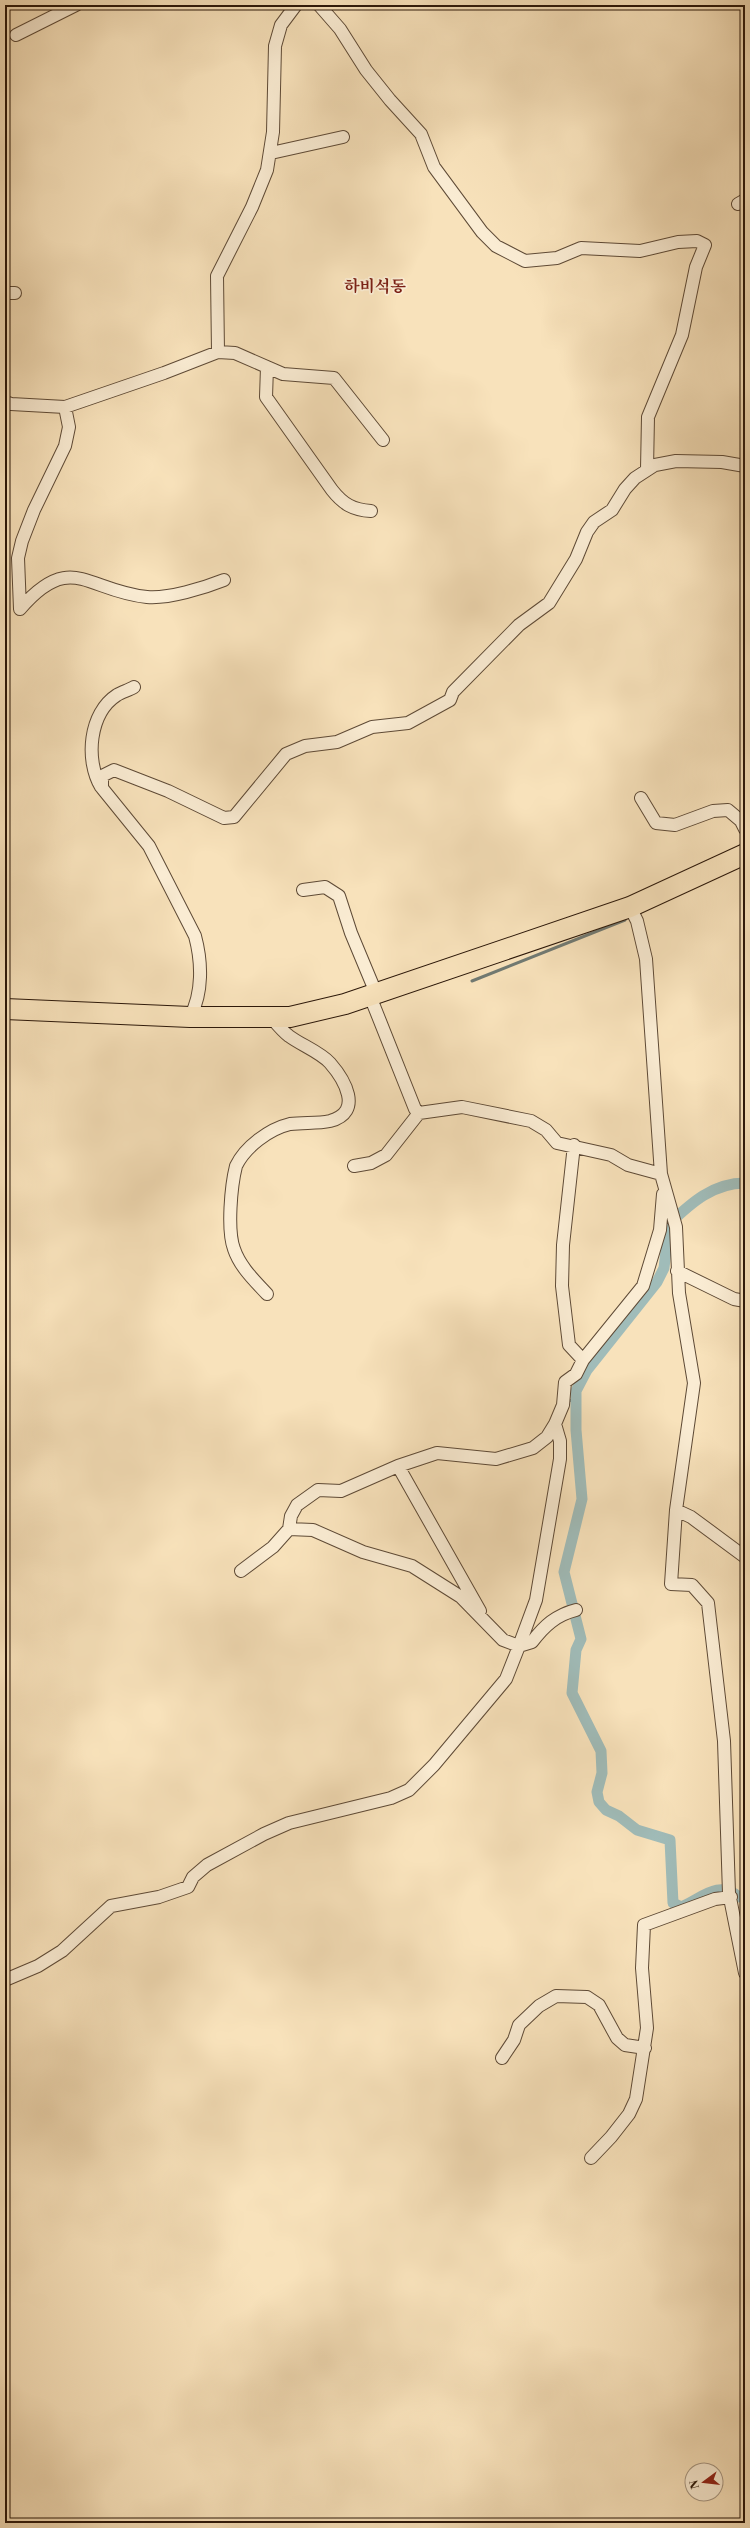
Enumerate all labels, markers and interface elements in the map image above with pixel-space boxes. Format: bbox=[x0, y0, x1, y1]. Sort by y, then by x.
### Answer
district label: 하비석동 bbox=[344, 277, 406, 297]
north arrow bbox=[684, 2462, 724, 2502]
text: N bbox=[687, 2478, 703, 2490]

